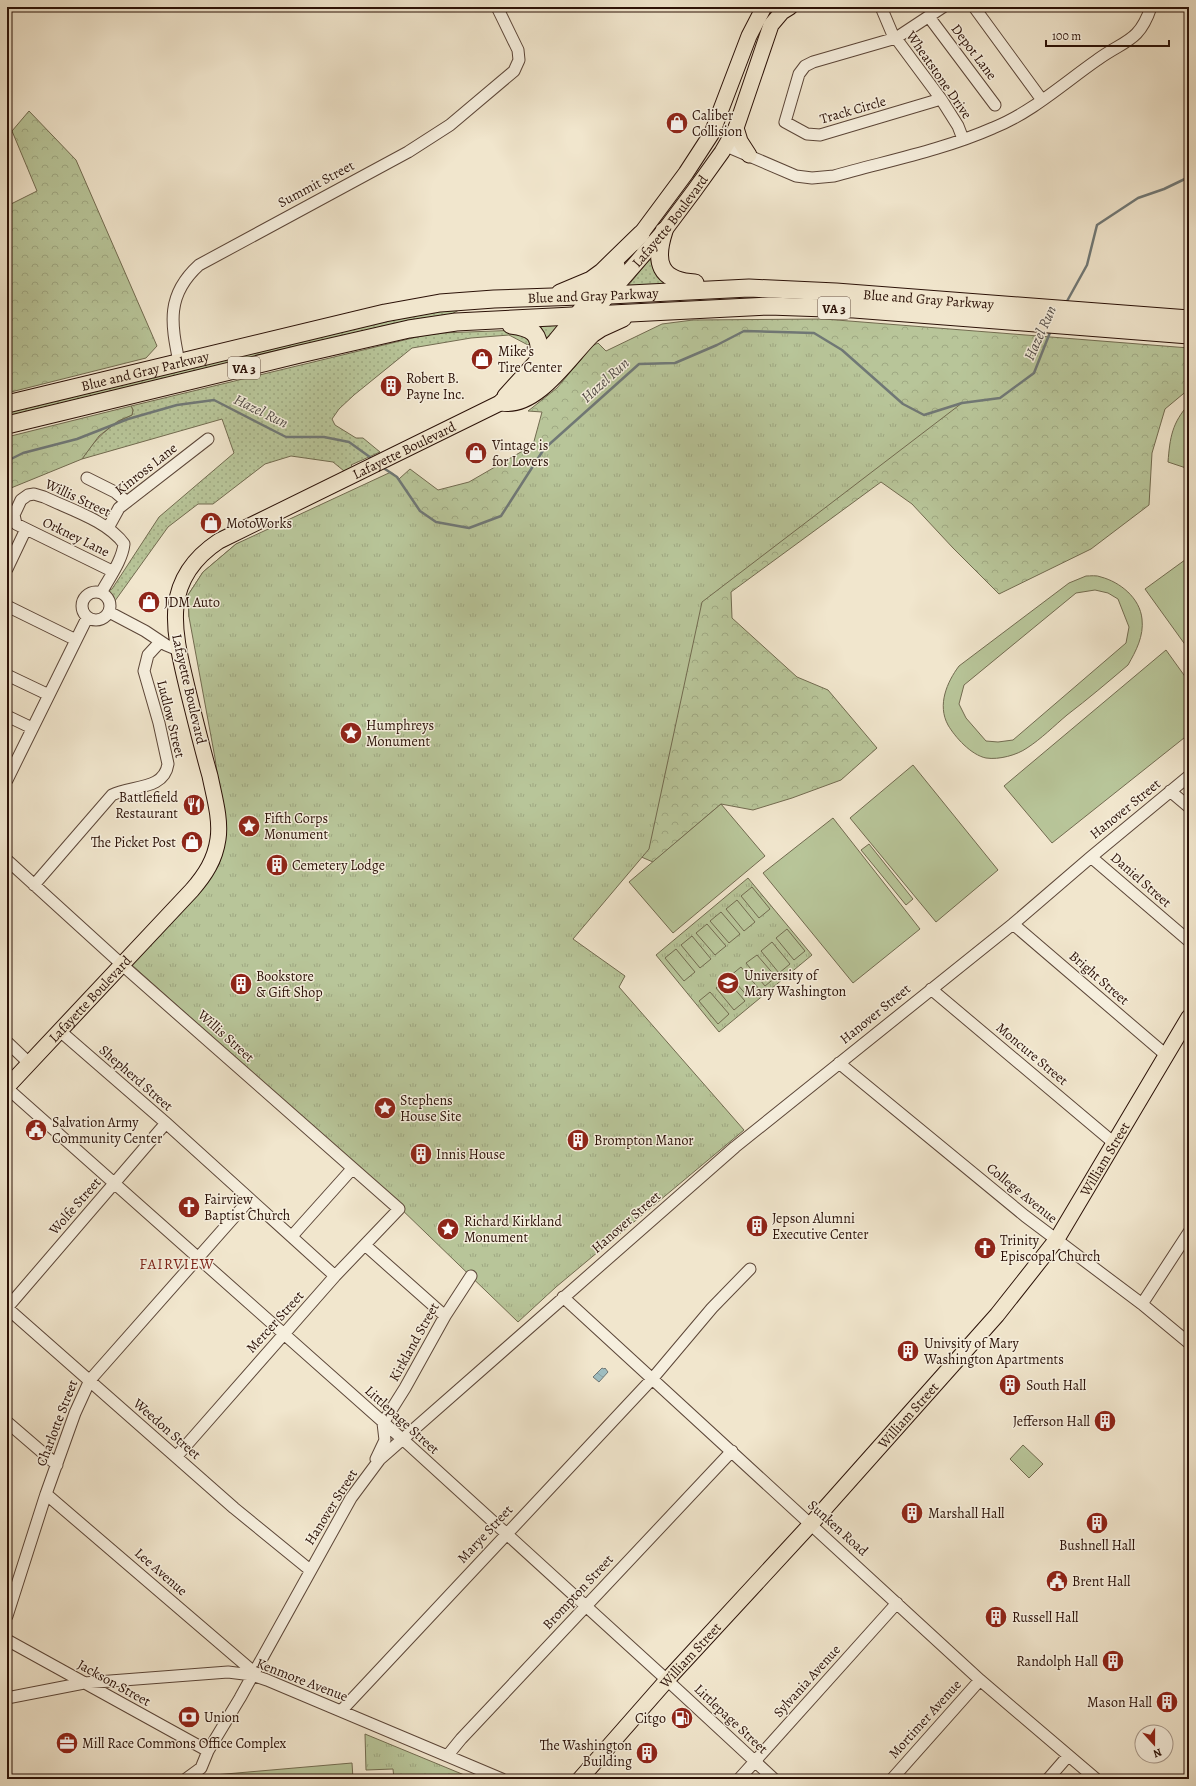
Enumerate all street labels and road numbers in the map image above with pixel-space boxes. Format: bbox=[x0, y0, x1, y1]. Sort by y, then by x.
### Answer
street label: Depot Lane bbox=[947, 20, 1001, 84]
street label: Wheatstone Drive bbox=[901, 26, 976, 123]
street label: Track Circle bbox=[818, 92, 888, 128]
street label: Summit Street bbox=[274, 156, 358, 212]
street label: Lafayette Boulevard bbox=[627, 171, 712, 271]
street label: Blue and Gray Parkway bbox=[527, 283, 660, 307]
street label: Blue and Gray Parkway bbox=[862, 285, 995, 314]
road number: VA 3 bbox=[818, 297, 850, 319]
street label: Blue and Gray Parkway bbox=[79, 346, 212, 395]
road number: VA 3 bbox=[228, 357, 260, 379]
street label: Lafayette Boulevard bbox=[349, 417, 459, 484]
street label: Kinross Lane bbox=[111, 439, 181, 499]
street label: Willis Street bbox=[41, 474, 114, 522]
street label: Orkney Lane bbox=[39, 513, 113, 561]
street label: Lafayette Boulevard bbox=[167, 632, 211, 746]
street label: Ludlow Street bbox=[152, 678, 190, 760]
street label: Hanover Street bbox=[1086, 774, 1165, 843]
street label: Daniel Street bbox=[1107, 848, 1176, 912]
street label: Bright Street bbox=[1065, 947, 1133, 1010]
street label: Lafayette Boulevard bbox=[44, 951, 136, 1046]
street label: Hanover Street bbox=[836, 979, 915, 1048]
street label: Willis Street bbox=[193, 1005, 259, 1067]
street label: Moncure Street bbox=[992, 1018, 1072, 1090]
street label: Shepherd Street bbox=[95, 1041, 177, 1116]
street label: William Street bbox=[1075, 1118, 1134, 1200]
street label: College Avenue bbox=[983, 1159, 1061, 1227]
street label: Wolfe Street bbox=[44, 1173, 105, 1239]
street label: Hanover Street bbox=[587, 1186, 665, 1257]
street label: Mercer Street bbox=[242, 1287, 308, 1357]
street label: Kirkland Street bbox=[385, 1299, 444, 1385]
street label: Charlotte Street bbox=[32, 1377, 82, 1469]
street label: William Street bbox=[873, 1378, 943, 1453]
street label: Littlepage Street bbox=[361, 1381, 444, 1459]
street label: Weedon Street bbox=[128, 1394, 205, 1464]
street label: Hanover Street bbox=[300, 1465, 362, 1549]
street label: Sunken Road bbox=[804, 1496, 873, 1561]
street label: Marye Street bbox=[453, 1500, 517, 1567]
street label: Lee Avenue bbox=[131, 1544, 191, 1600]
street label: Brompton Street bbox=[538, 1550, 618, 1634]
street label: William Street bbox=[654, 1618, 725, 1692]
street label: Sylvania Avenue bbox=[769, 1640, 845, 1722]
street label: Kenmore Avenue bbox=[253, 1654, 351, 1706]
street label: Jackson Street bbox=[74, 1655, 154, 1711]
street label: Mortimer Avenue bbox=[884, 1675, 966, 1763]
street label: Littlepage Street bbox=[690, 1680, 772, 1758]

